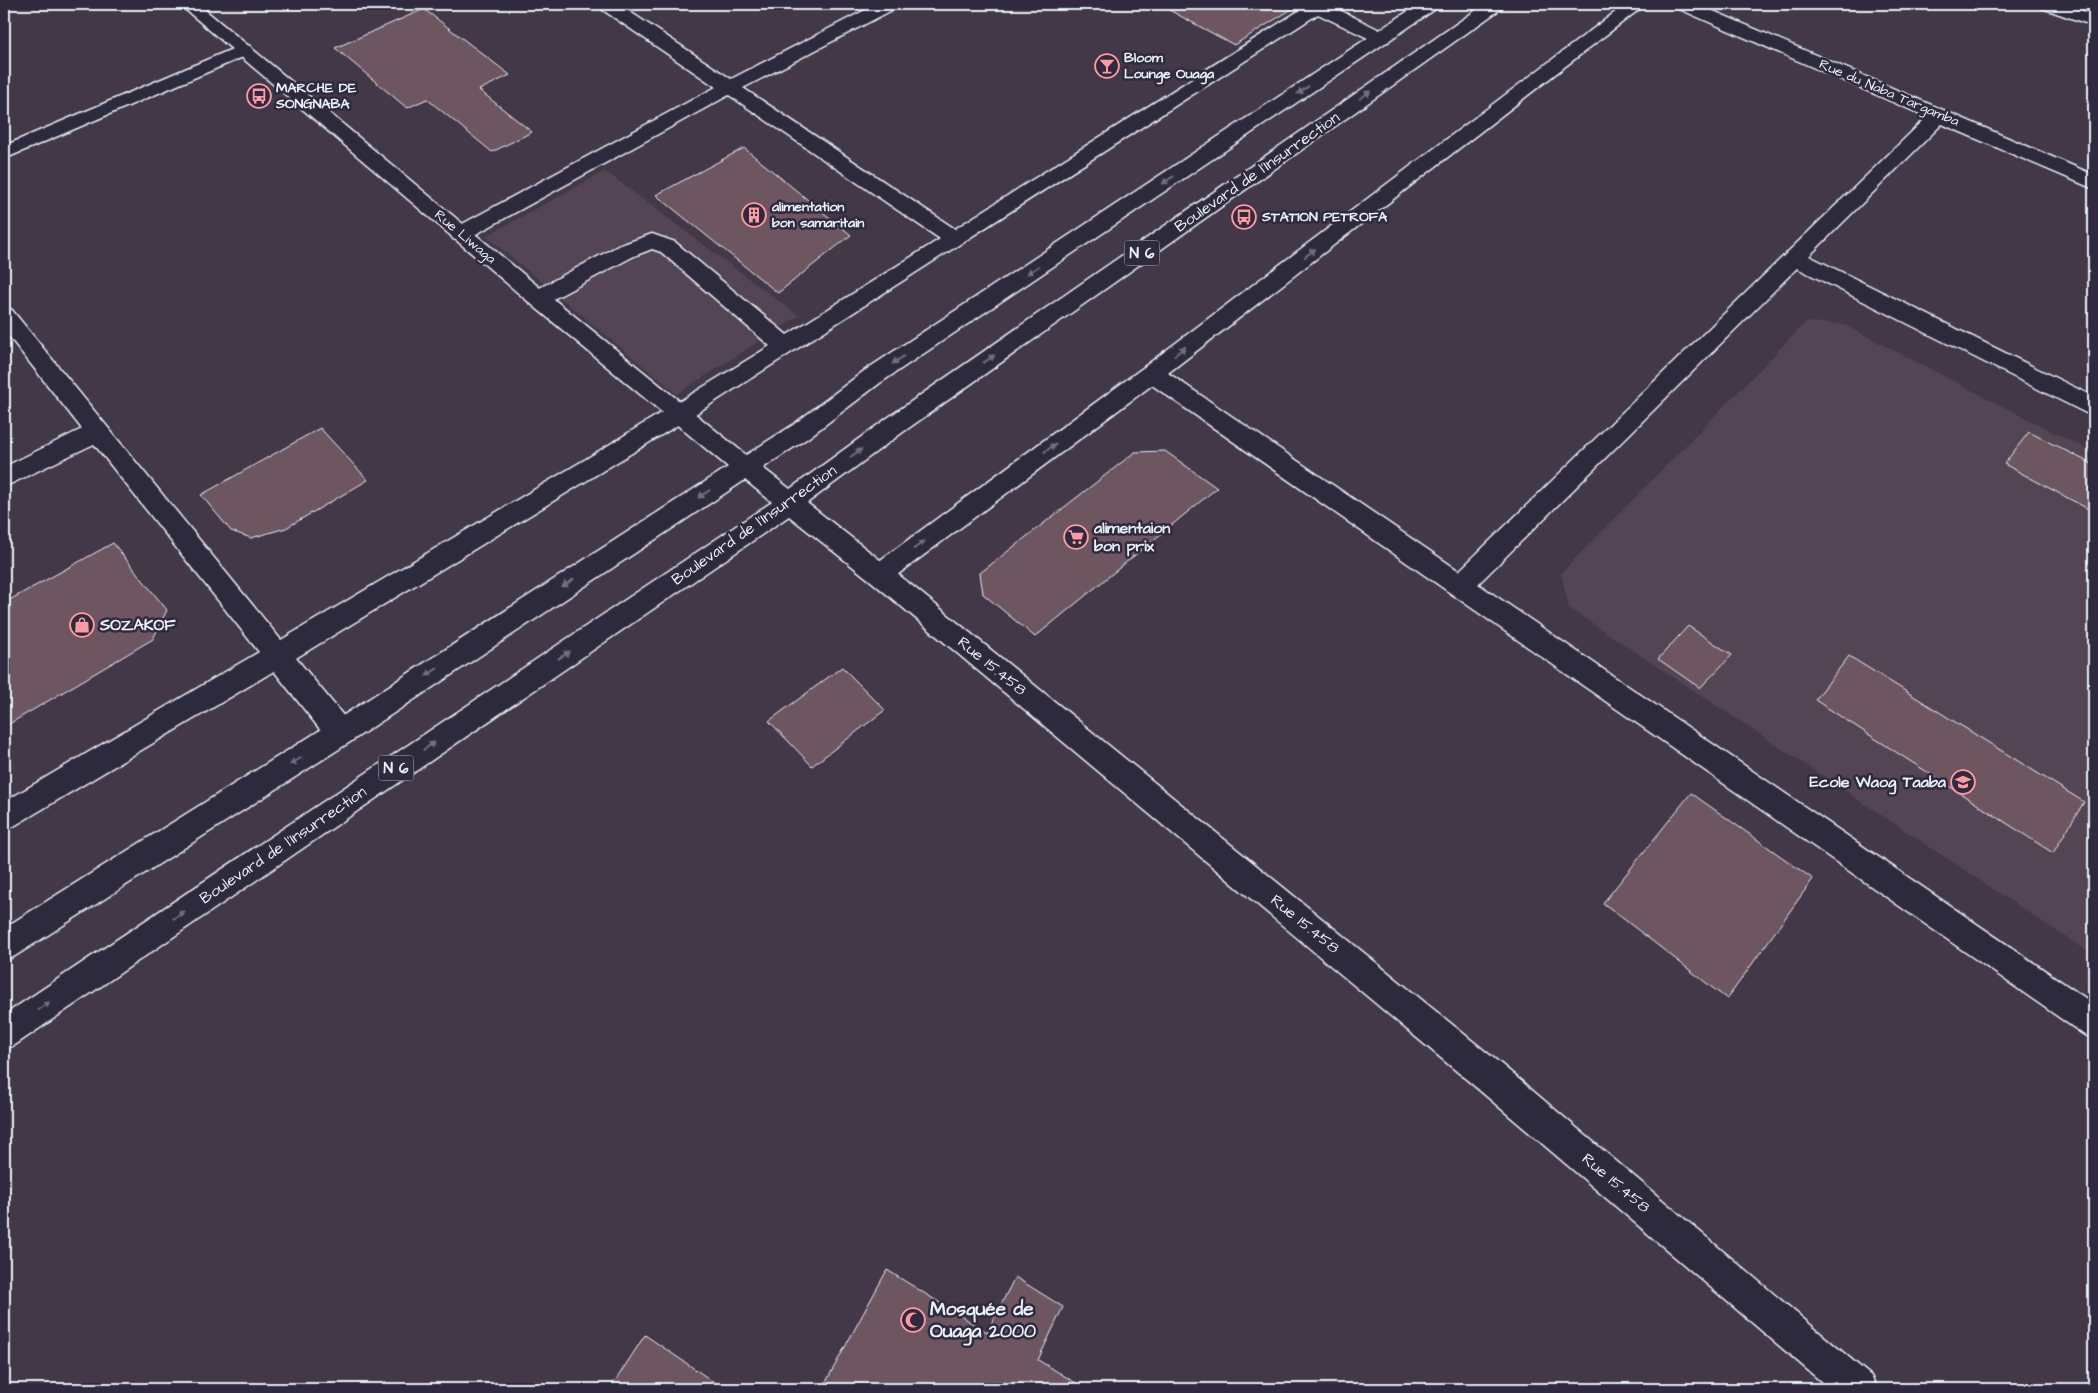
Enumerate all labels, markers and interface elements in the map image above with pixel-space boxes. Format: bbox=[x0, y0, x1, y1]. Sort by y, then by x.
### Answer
place label: Bloom Lounge Ouaga bbox=[1124, 48, 1215, 85]
bar icon: Bloom Lounge Ouaga bbox=[1094, 53, 1120, 79]
street label: Rue du Naba Targamba bbox=[1816, 54, 1962, 132]
place label: MARCHE DE SONGNABA bbox=[275, 78, 357, 114]
bus stop icon: MARCHE DE SONGNABA bbox=[246, 83, 272, 109]
one-way arrow bbox=[1297, 85, 1310, 95]
one-way arrow bbox=[1359, 90, 1372, 100]
street label: Boulevard de l'Insurrection bbox=[1170, 107, 1344, 237]
one-way arrow bbox=[1161, 175, 1175, 185]
place label: alimentation bon samaritain bbox=[771, 197, 864, 233]
building icon: alimentation bon samaritain bbox=[741, 202, 767, 228]
bus stop icon: STATION PETROFA bbox=[1231, 204, 1257, 230]
street label: Rue Liwaga bbox=[430, 205, 500, 269]
place label: STATION PETROFA bbox=[1261, 207, 1388, 227]
road number: N 6 bbox=[1124, 240, 1160, 266]
one-way arrow bbox=[1303, 248, 1317, 258]
one-way arrow bbox=[1026, 266, 1040, 275]
one-way arrow bbox=[1173, 346, 1186, 357]
one-way arrow bbox=[982, 354, 995, 364]
one-way arrow bbox=[891, 356, 904, 365]
one-way arrow bbox=[1043, 443, 1056, 454]
one-way arrow bbox=[849, 448, 863, 458]
street label: Boulevard de l'Insurrection bbox=[667, 460, 841, 590]
one-way arrow bbox=[697, 489, 711, 499]
place label: alimentaion bon prix bbox=[1093, 517, 1170, 557]
supermarket icon: alimentaion bon prix bbox=[1063, 524, 1089, 550]
one-way arrow bbox=[912, 540, 926, 550]
one-way arrow bbox=[561, 578, 575, 588]
shop icon: SOZAKOF bbox=[69, 612, 95, 638]
place label: SOZAKOF bbox=[99, 614, 176, 636]
street label: Rue 15.458 bbox=[953, 631, 1031, 701]
one-way arrow bbox=[557, 650, 571, 660]
one-way arrow bbox=[426, 668, 439, 677]
one-way arrow bbox=[423, 741, 436, 751]
one-way arrow bbox=[289, 756, 303, 766]
road number: N 6 bbox=[378, 756, 414, 780]
school or university icon: Ecole Waog Taaba bbox=[1950, 769, 1976, 795]
place label: Ecole Waog Taaba bbox=[1810, 771, 1947, 795]
street label: Boulevard de l'Insurrection bbox=[195, 781, 371, 909]
street label: Rue 15.458 bbox=[1266, 889, 1344, 959]
one-way arrow bbox=[172, 911, 185, 920]
one-way arrow bbox=[37, 1002, 51, 1011]
street label: Rue 15.458 bbox=[1577, 1148, 1655, 1218]
place label: Mosquée de Ouaga 2000 bbox=[930, 1296, 1036, 1346]
mosque icon: Mosquée de Ouaga 2000 bbox=[900, 1307, 926, 1333]

